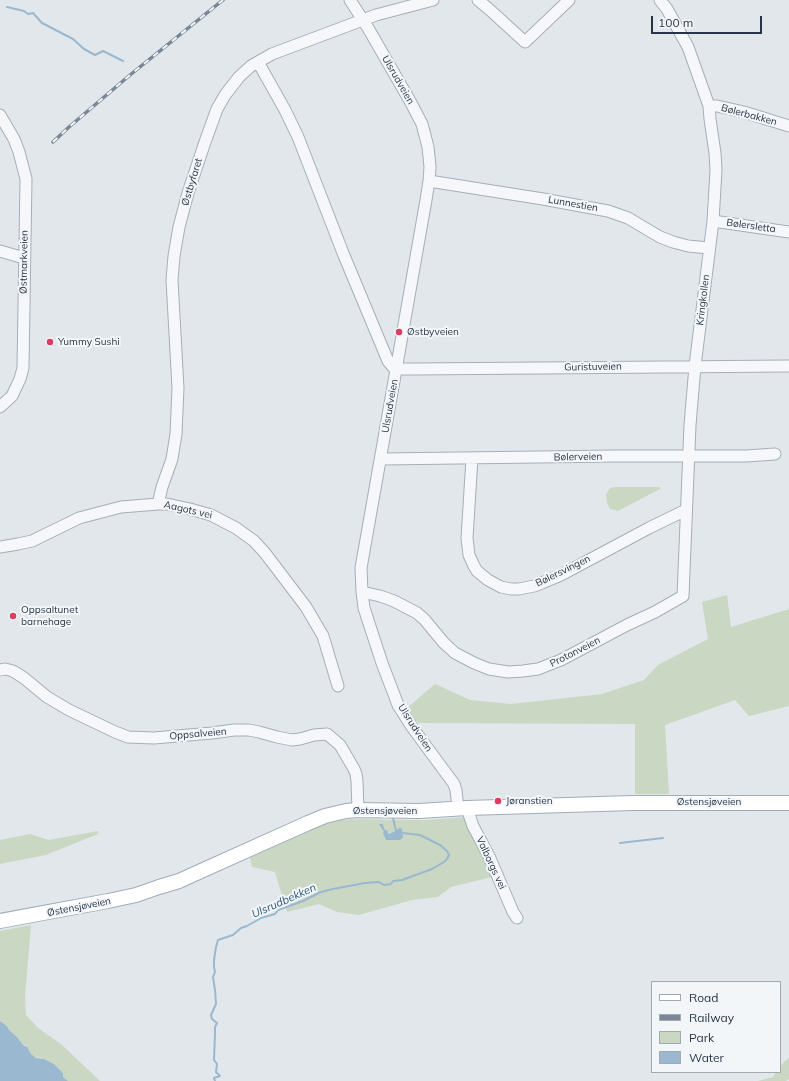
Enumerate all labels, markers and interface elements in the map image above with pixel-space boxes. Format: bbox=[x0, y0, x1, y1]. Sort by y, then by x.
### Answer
scale bar bbox=[653, 8, 764, 34]
text: 100 m bbox=[658, 15, 693, 30]
street label: Ulsrudveien bbox=[379, 53, 417, 107]
street label: Bølerbakken bbox=[720, 102, 778, 128]
street label: Østbyfaret bbox=[179, 157, 205, 207]
street label: Lunnestien bbox=[547, 194, 599, 214]
street label: Bølersletta bbox=[726, 217, 776, 235]
street label: Østmarkveien bbox=[17, 230, 31, 294]
street label: Kringkollen bbox=[694, 274, 712, 326]
place label: Østbyveien bbox=[407, 326, 459, 338]
marker: Østbyveien bbox=[394, 327, 404, 337]
place label: Yummy Sushi bbox=[58, 336, 120, 348]
marker: Yummy Sushi bbox=[45, 337, 55, 347]
street label: Guristuveien bbox=[564, 360, 622, 374]
street label: Ulsrudveien bbox=[379, 378, 401, 434]
street label: Bølerveien bbox=[554, 451, 602, 463]
street label: Aagots vei bbox=[163, 499, 213, 521]
street label: Bølersvingen bbox=[534, 553, 592, 589]
place label: Oppsaltunet barnehage bbox=[21, 604, 78, 628]
marker: Oppsaltunet barnehage bbox=[8, 611, 18, 621]
street label: Protonveien bbox=[548, 634, 602, 670]
street label: Ulsrudveien bbox=[395, 702, 435, 754]
street label: Oppsalveien bbox=[169, 726, 227, 742]
place label: Jøranstien bbox=[506, 795, 553, 807]
marker: Jøranstien bbox=[493, 796, 503, 806]
street label: Østensjøveien bbox=[677, 796, 741, 808]
street label: Østensjøveien bbox=[353, 805, 417, 817]
street label: Valborgs vei bbox=[474, 835, 508, 891]
water label: Ulsrudbekken bbox=[250, 881, 318, 921]
street label: Østensjøveien bbox=[46, 895, 112, 919]
legend bbox=[651, 981, 781, 1073]
text: Road bbox=[689, 990, 718, 1005]
text: Railway bbox=[689, 1010, 734, 1025]
text: Park bbox=[689, 1030, 714, 1045]
text: Water bbox=[689, 1050, 724, 1065]

